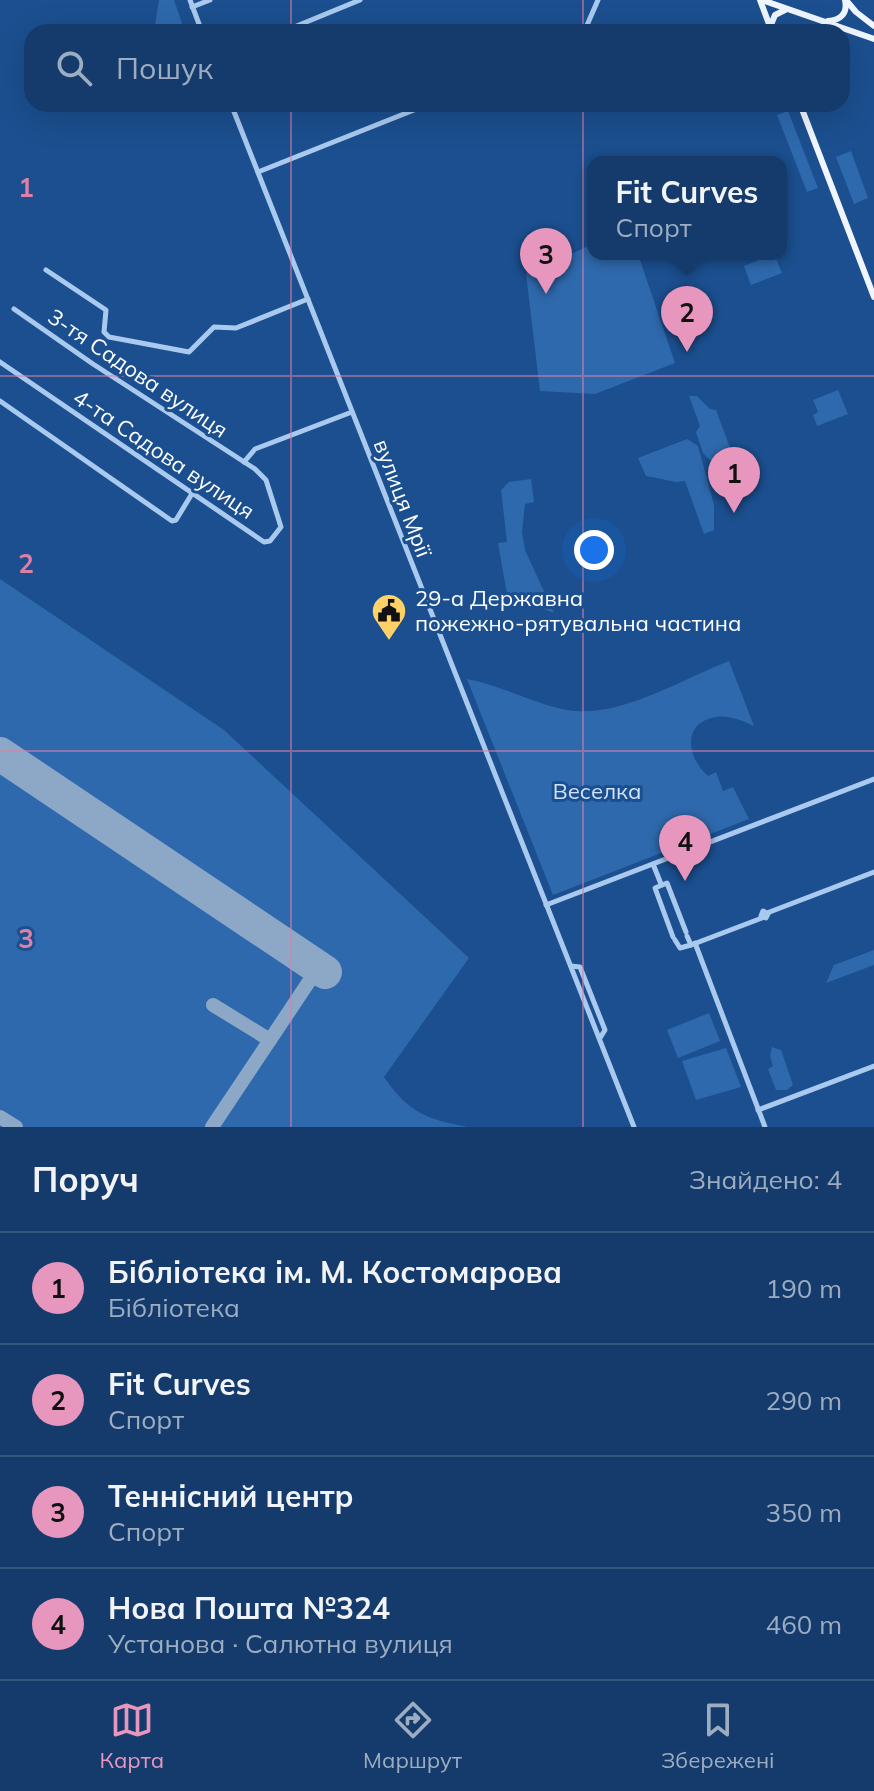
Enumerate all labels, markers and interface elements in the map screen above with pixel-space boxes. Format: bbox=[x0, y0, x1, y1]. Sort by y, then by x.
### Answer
search box bbox=[24, 24, 850, 112]
icon: search bbox=[52, 46, 96, 90]
text: Пошук bbox=[116, 49, 213, 87]
popup bbox=[587, 156, 787, 260]
text: 1 bbox=[18, 171, 34, 204]
text: Fit Curves bbox=[616, 173, 758, 211]
text: Спорт bbox=[616, 211, 692, 244]
pin: 3 bbox=[520, 228, 572, 294]
pin: 2 bbox=[661, 286, 713, 352]
street label: 3-тя Садова вулиця bbox=[43, 302, 233, 444]
street label: 4-та Садова вулиця bbox=[68, 383, 260, 525]
street label: вулиця Мрії bbox=[368, 435, 438, 561]
pin: 1 bbox=[708, 447, 760, 513]
your location bbox=[574, 530, 614, 570]
text: 2 bbox=[18, 547, 34, 580]
place label: 29-а Державна пожежно-рятувальна частина bbox=[415, 584, 741, 637]
public building icon: 29-а Державна пожежно-рятувальна частина bbox=[370, 592, 408, 642]
park label: Веселка bbox=[553, 777, 641, 805]
pin: 4 bbox=[659, 815, 711, 881]
text: 3 bbox=[18, 922, 34, 955]
text: Поруч bbox=[32, 1158, 139, 1201]
text: Знайдено: 4 bbox=[689, 1163, 842, 1196]
text: Бібліотека ім. М. Костомарова bbox=[108, 1253, 562, 1291]
text: 1 bbox=[50, 1272, 66, 1305]
text: 190 m bbox=[766, 1272, 842, 1305]
text: Бібліотека bbox=[108, 1291, 240, 1324]
text: Fit Curves bbox=[108, 1365, 251, 1403]
text: 2 bbox=[50, 1384, 66, 1417]
text: 290 m bbox=[766, 1384, 842, 1417]
text: Спорт bbox=[108, 1403, 184, 1436]
text: Теннісний центр bbox=[108, 1477, 354, 1515]
text: 3 bbox=[50, 1496, 66, 1529]
text: 350 m bbox=[766, 1496, 842, 1529]
text: Спорт bbox=[108, 1515, 184, 1548]
text: Нова Пошта №324 bbox=[108, 1589, 390, 1627]
text: 4 bbox=[50, 1608, 66, 1641]
text: 460 m bbox=[766, 1608, 842, 1641]
text: Установа · Салютна вулиця bbox=[108, 1627, 453, 1660]
tab: Карта bbox=[99, 1698, 164, 1774]
tab: Маршрут bbox=[363, 1698, 462, 1774]
tab: Збережені bbox=[661, 1698, 775, 1774]

